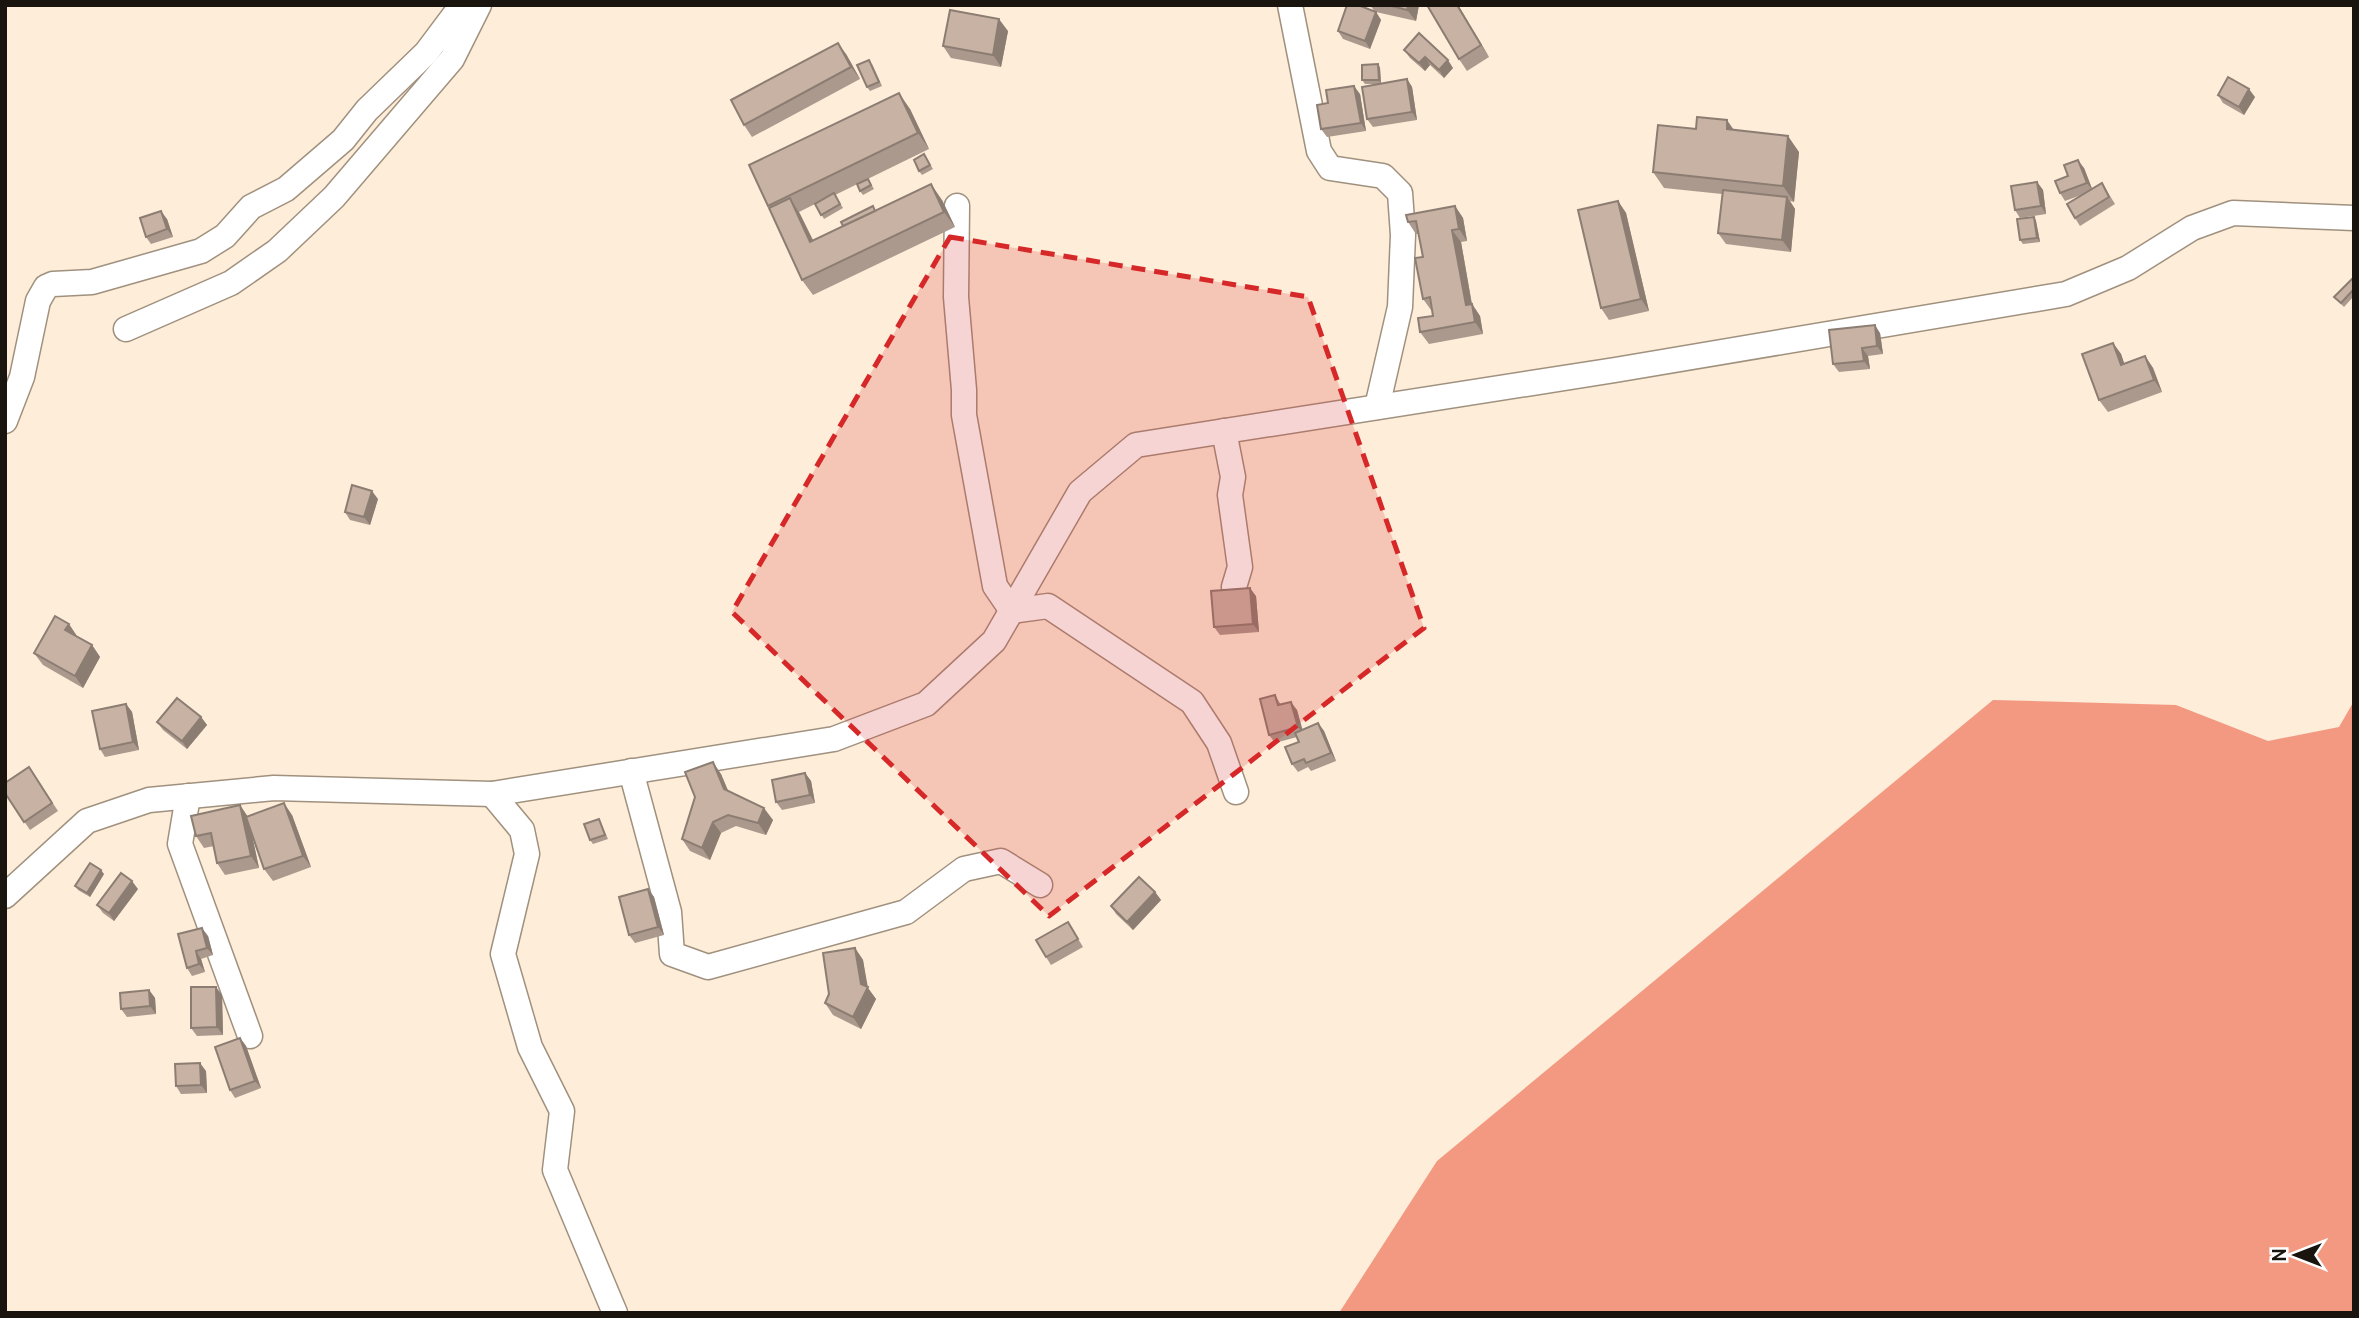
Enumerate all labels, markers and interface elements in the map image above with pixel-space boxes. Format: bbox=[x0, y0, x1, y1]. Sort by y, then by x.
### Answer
north arrow bbox=[2261, 1220, 2331, 1290]
text: N bbox=[2268, 1248, 2291, 1262]

